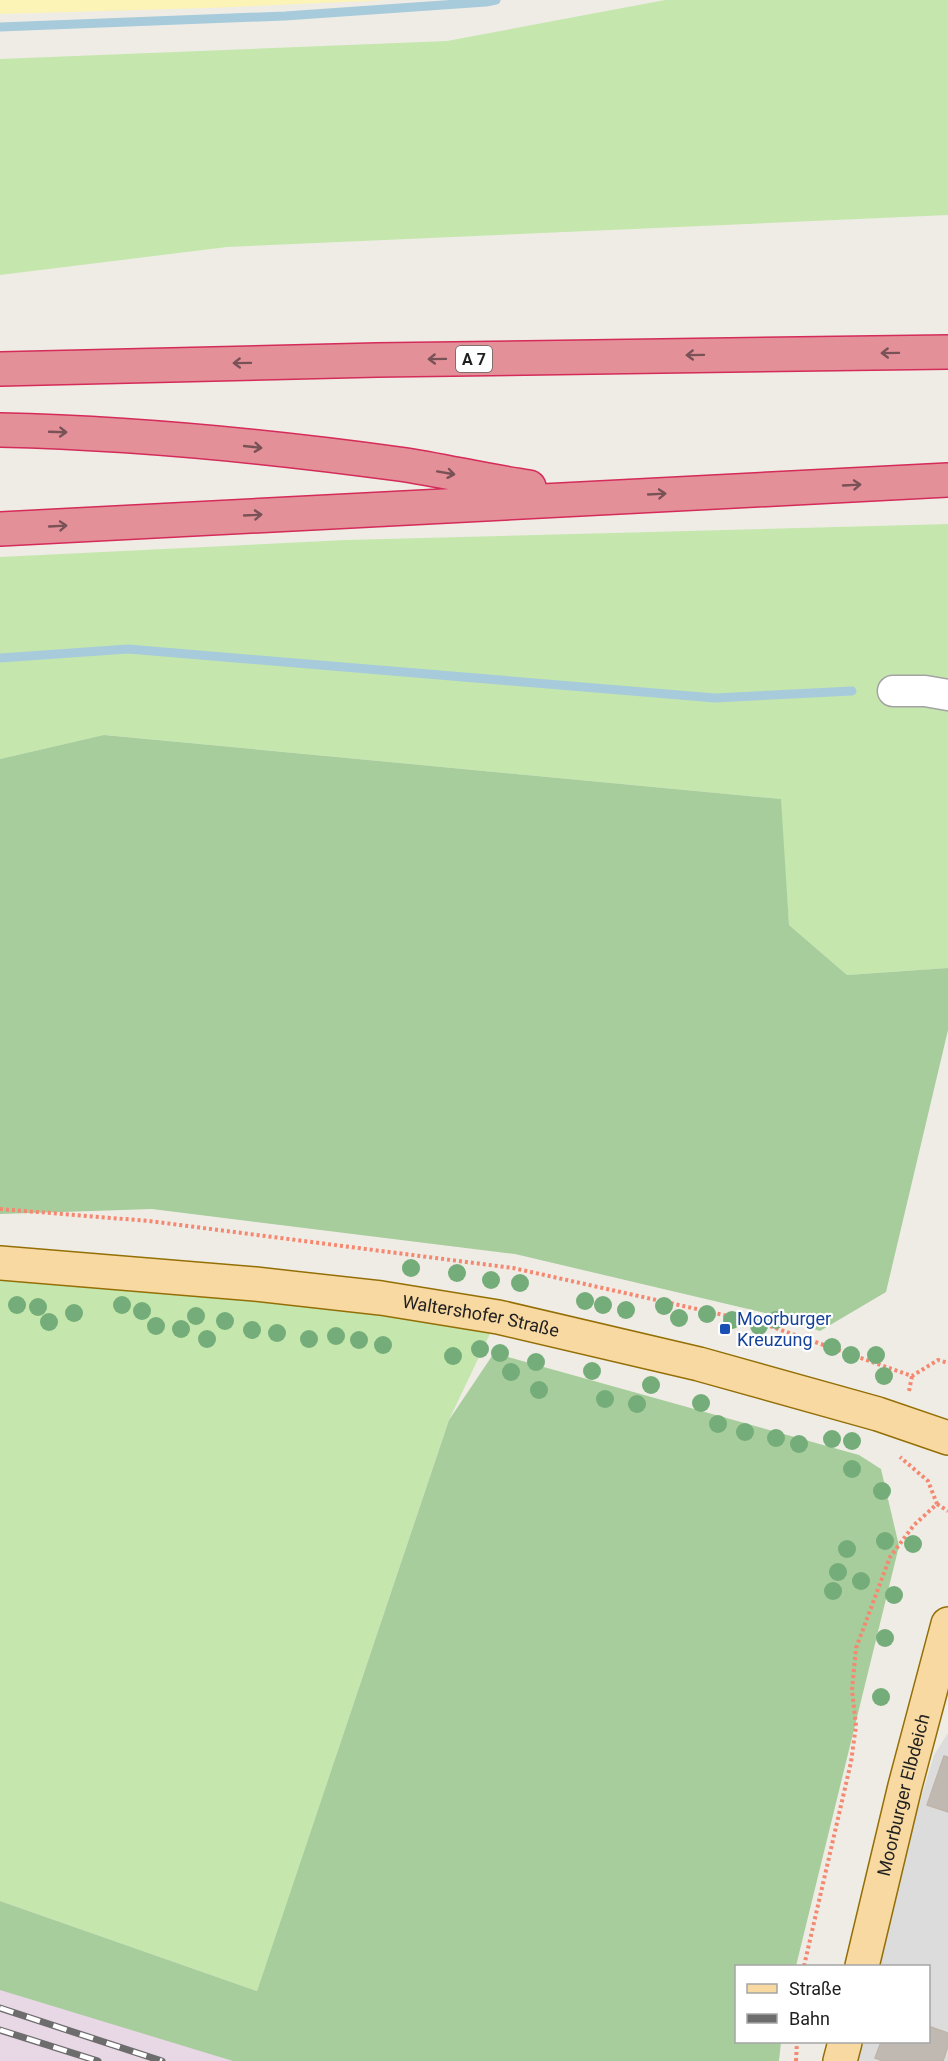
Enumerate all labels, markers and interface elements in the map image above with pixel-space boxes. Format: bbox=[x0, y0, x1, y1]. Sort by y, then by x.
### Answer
road number: A 7 bbox=[456, 346, 492, 372]
one-way arrow bbox=[880, 347, 900, 358]
one-way arrow bbox=[685, 350, 705, 361]
one-way arrow bbox=[427, 353, 447, 365]
one-way arrow bbox=[232, 358, 252, 369]
one-way arrow bbox=[48, 426, 68, 437]
one-way arrow bbox=[242, 442, 262, 453]
one-way arrow bbox=[436, 468, 455, 479]
one-way arrow bbox=[842, 479, 862, 490]
one-way arrow bbox=[647, 489, 667, 500]
one-way arrow bbox=[243, 510, 263, 521]
one-way arrow bbox=[48, 520, 68, 531]
street label: Waltershofer Straße bbox=[401, 1291, 561, 1341]
place label: Moorburger Kreuzung bbox=[737, 1308, 831, 1350]
marker: Moorburger Kreuzung bbox=[718, 1322, 732, 1336]
street label: Moorburger Elbdeich bbox=[873, 1711, 934, 1878]
legend bbox=[735, 1965, 930, 2043]
text: Straße bbox=[789, 1978, 841, 1999]
text: Bahn bbox=[789, 2008, 830, 2029]

